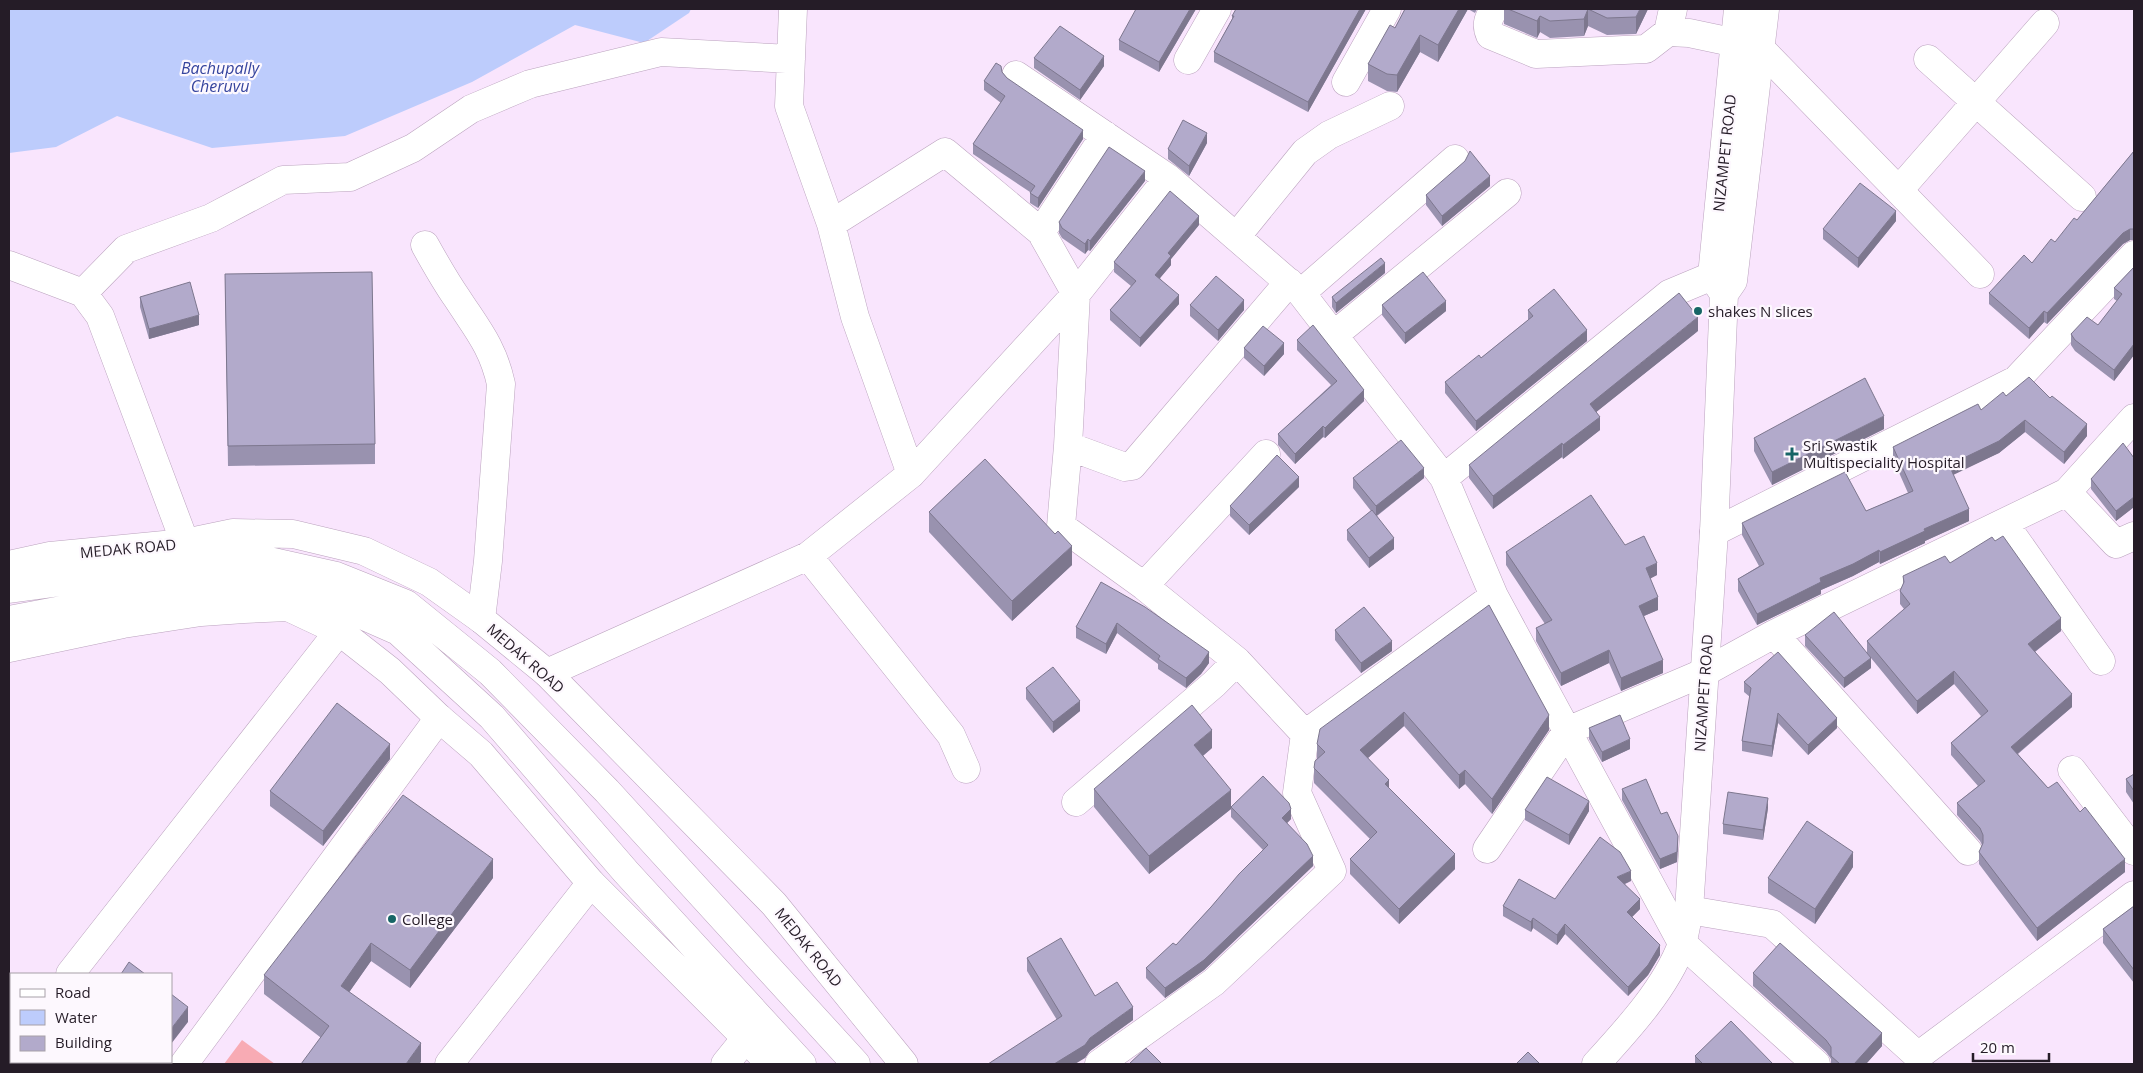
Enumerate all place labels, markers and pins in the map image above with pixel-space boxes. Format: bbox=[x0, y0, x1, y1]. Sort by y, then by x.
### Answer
place label: shakes N slices bbox=[1708, 301, 1813, 321]
marker: shakes N slices bbox=[1692, 305, 1704, 317]
place label: Sri Swastik Multispeciality Hospital bbox=[1803, 435, 1965, 472]
marker: Sri Swastik Multispeciality Hospital bbox=[1785, 447, 1799, 461]
place label: College bbox=[402, 909, 453, 929]
marker: College bbox=[386, 913, 398, 925]

